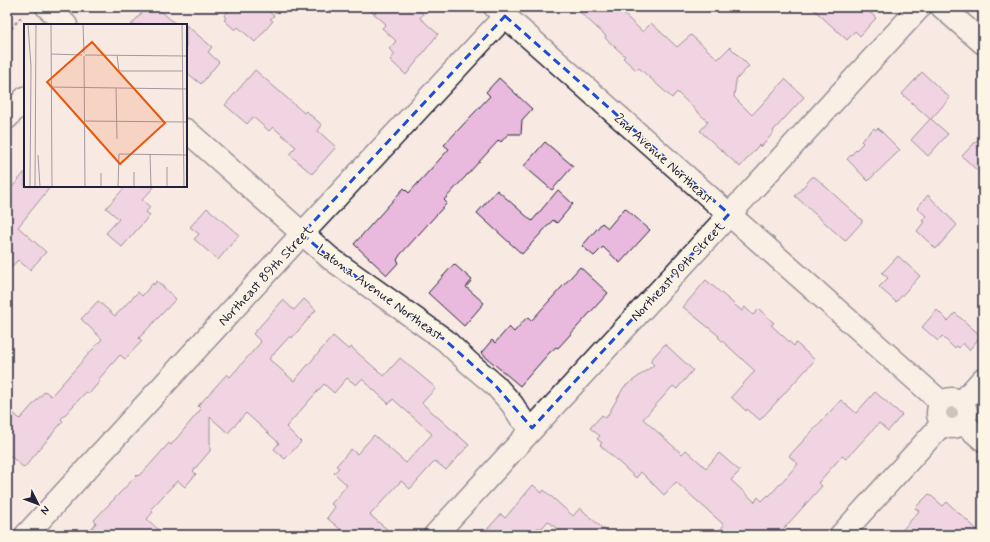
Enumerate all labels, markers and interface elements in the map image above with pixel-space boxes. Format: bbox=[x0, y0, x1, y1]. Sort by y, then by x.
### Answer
inset map bbox=[24, 24, 187, 187]
street label: 2nd Avenue Northeast bbox=[610, 110, 717, 208]
street label: Northeast 90th Street bbox=[627, 217, 729, 325]
street label: Northeast 89th Street bbox=[214, 221, 318, 330]
street label: Latona Avenue Northeast bbox=[313, 241, 446, 345]
north arrow bbox=[18, 484, 58, 524]
text: N bbox=[37, 503, 52, 517]

